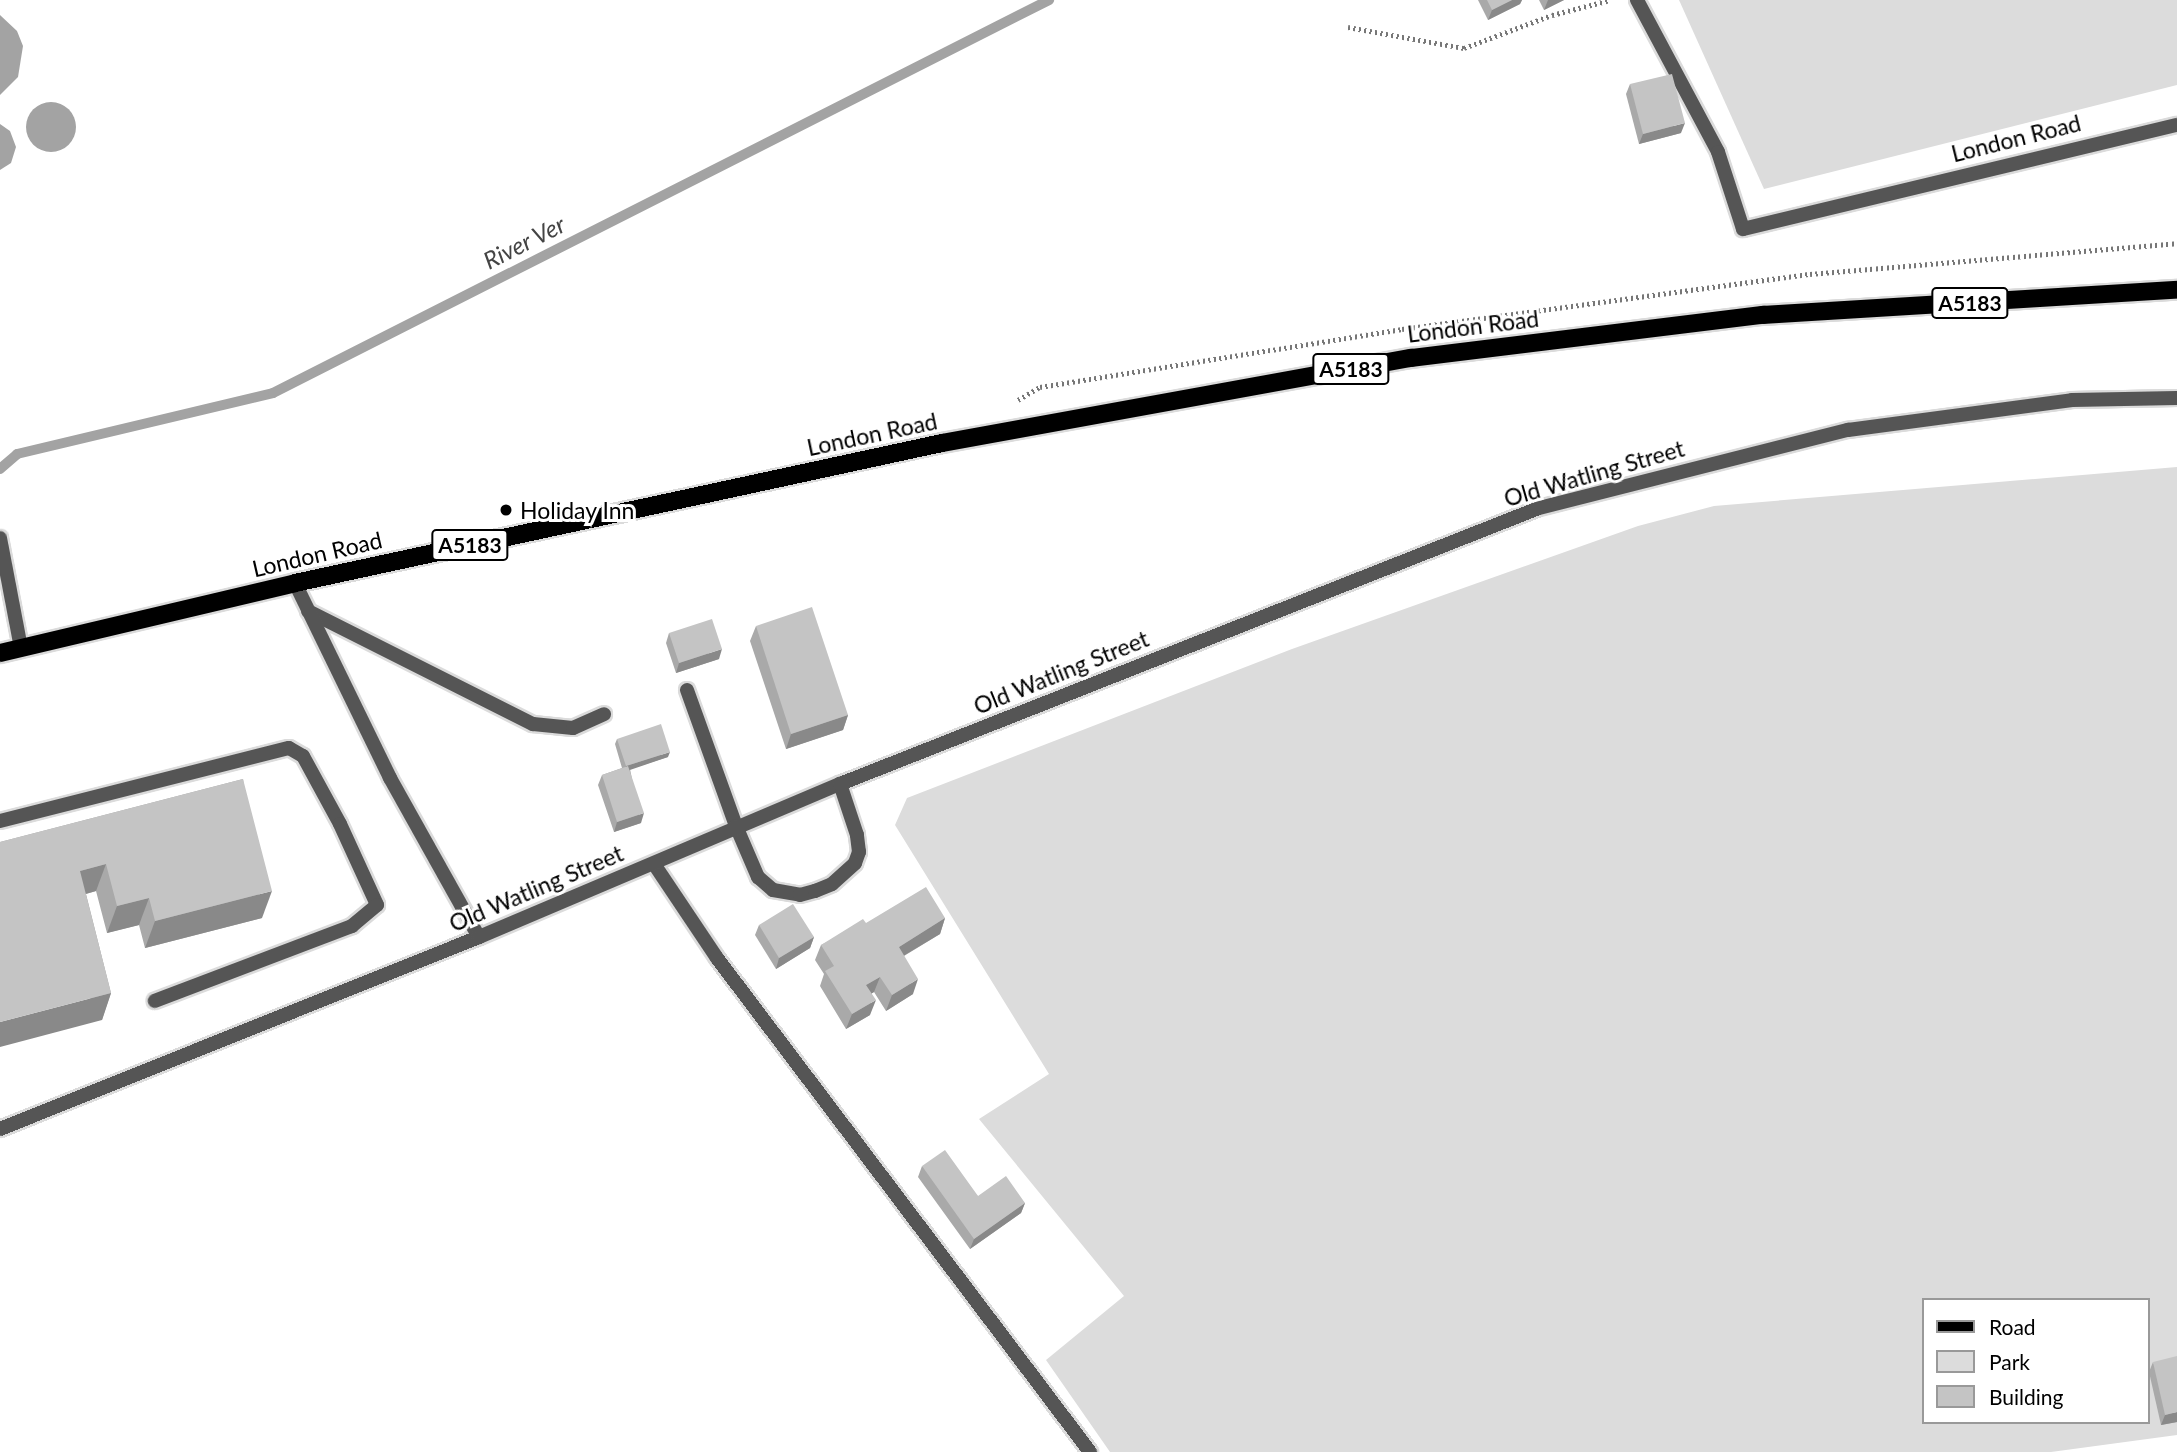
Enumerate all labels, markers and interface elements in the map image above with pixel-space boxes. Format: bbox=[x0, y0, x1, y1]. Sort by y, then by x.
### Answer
street label: London Road bbox=[1948, 109, 2084, 167]
water label: River Ver bbox=[478, 209, 570, 275]
road number: A5183 bbox=[1930, 286, 2010, 320]
street label: London Road bbox=[1406, 304, 1540, 348]
road number: A5183 bbox=[1311, 352, 1391, 386]
street label: London Road bbox=[804, 407, 940, 461]
street label: Old Watling Street bbox=[1500, 434, 1688, 512]
place label: Holiday Inn bbox=[520, 496, 635, 524]
marker: Holiday Inn bbox=[498, 502, 514, 518]
street label: London Road bbox=[249, 526, 385, 582]
road number: A5183 bbox=[430, 528, 510, 562]
street label: Old Watling Street bbox=[969, 624, 1153, 720]
street label: Old Watling Street bbox=[445, 839, 627, 937]
legend bbox=[1922, 1298, 2149, 1424]
text: Road bbox=[1989, 1314, 2036, 1339]
text: Park bbox=[1989, 1349, 2030, 1374]
text: Building bbox=[1989, 1384, 2064, 1409]

